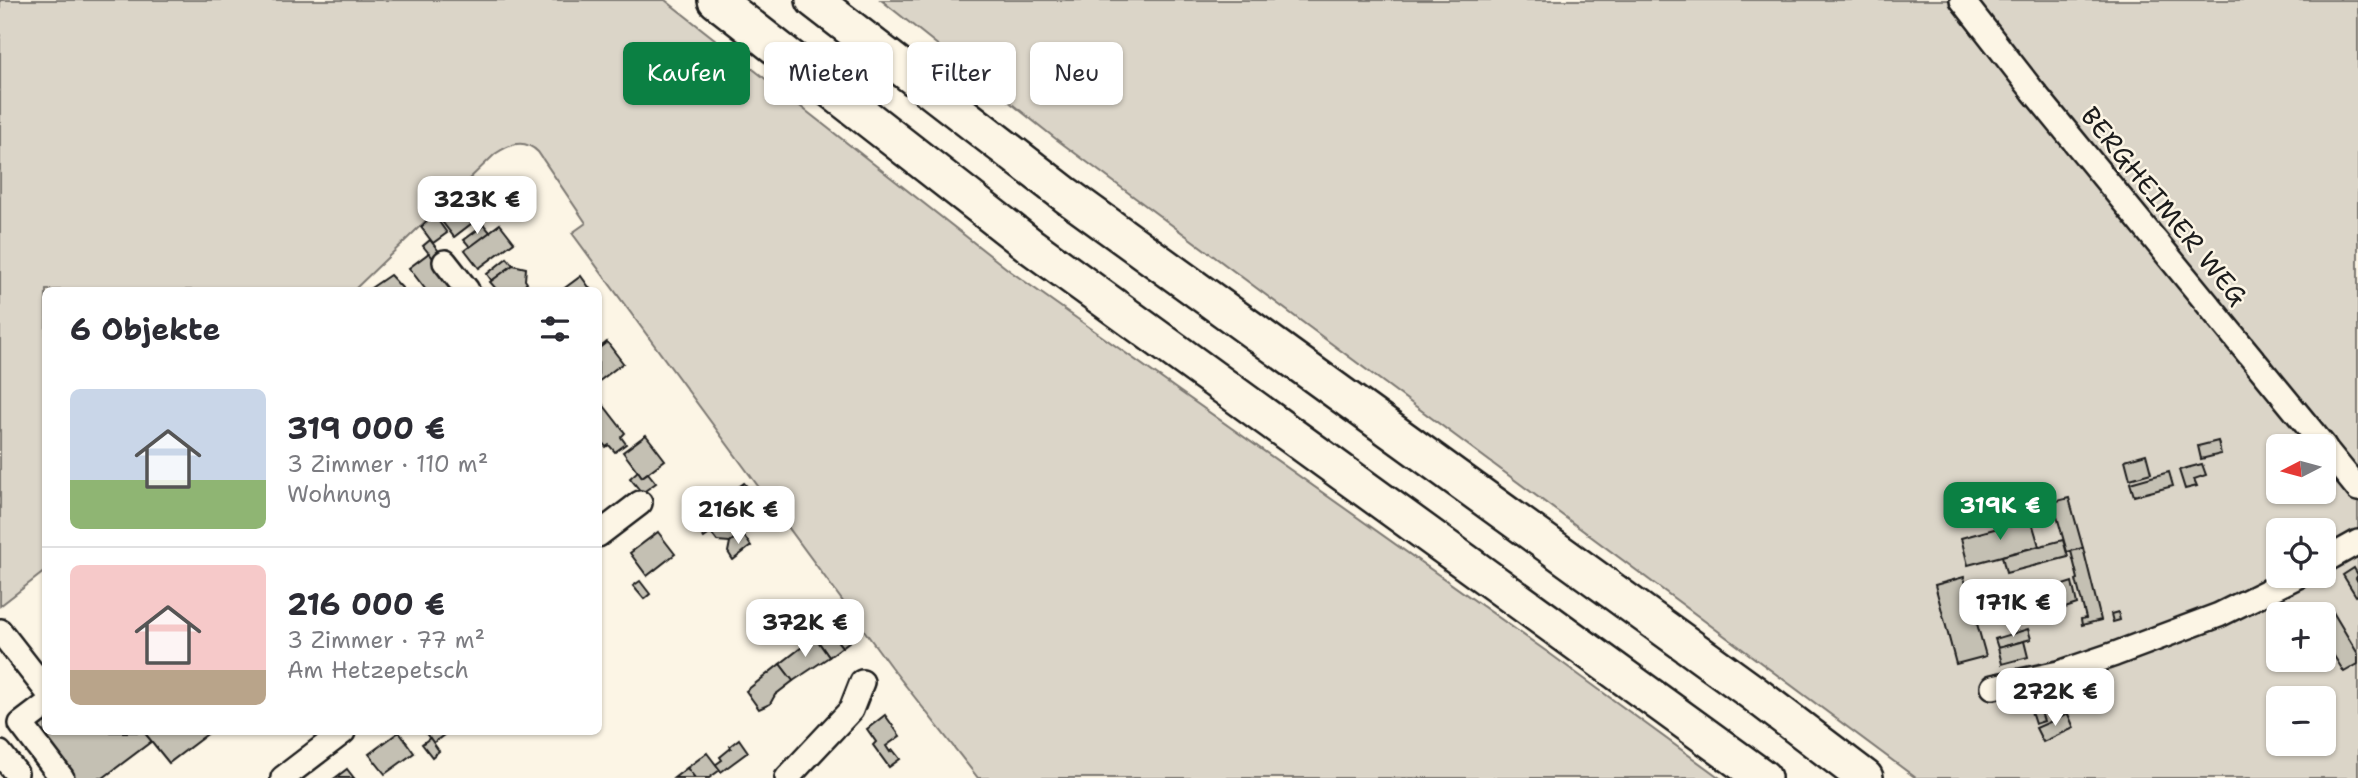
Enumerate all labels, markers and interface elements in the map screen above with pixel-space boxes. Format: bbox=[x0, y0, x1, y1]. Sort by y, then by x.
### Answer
chip: Kaufen bbox=[623, 42, 750, 105]
chip: Mieten bbox=[764, 42, 893, 105]
chip: Filter bbox=[907, 42, 1016, 105]
chip: Neu bbox=[1030, 42, 1123, 105]
street label: BERGHEIMER WEG bbox=[2073, 99, 2256, 312]
pin: 323K € bbox=[420, 176, 534, 236]
text: 323K € bbox=[434, 184, 520, 214]
text: 6 Objekte bbox=[70, 309, 220, 350]
icon: filters bbox=[536, 310, 574, 348]
text: 319 000 € bbox=[287, 408, 445, 449]
icon: home bbox=[126, 417, 210, 501]
north arrow bbox=[2266, 434, 2336, 504]
map controls bbox=[2266, 434, 2336, 756]
text: 3 Zimmer · 110 m² bbox=[287, 449, 488, 479]
text: Wohnung bbox=[287, 479, 391, 509]
pin: 319K € bbox=[1943, 482, 2057, 542]
pin: 216K € bbox=[681, 486, 795, 546]
text: 319K € bbox=[1960, 490, 2040, 520]
text: 216K € bbox=[698, 494, 778, 524]
button: locate bbox=[2266, 518, 2336, 588]
pin: 171K € bbox=[1956, 580, 2070, 639]
text: 216 000 € bbox=[287, 584, 445, 625]
text: 171K € bbox=[1975, 587, 2051, 617]
icon: home bbox=[126, 593, 210, 677]
pin: 372K € bbox=[748, 600, 862, 659]
button: + bbox=[2266, 602, 2336, 672]
text: 372K € bbox=[762, 607, 848, 637]
text: 3 Zimmer · 77 m² bbox=[287, 625, 485, 655]
text: Am Hetzepetsch bbox=[287, 655, 469, 685]
pin: 272K € bbox=[1998, 668, 2112, 728]
text: 272K € bbox=[2012, 676, 2098, 706]
button: − bbox=[2266, 686, 2336, 756]

